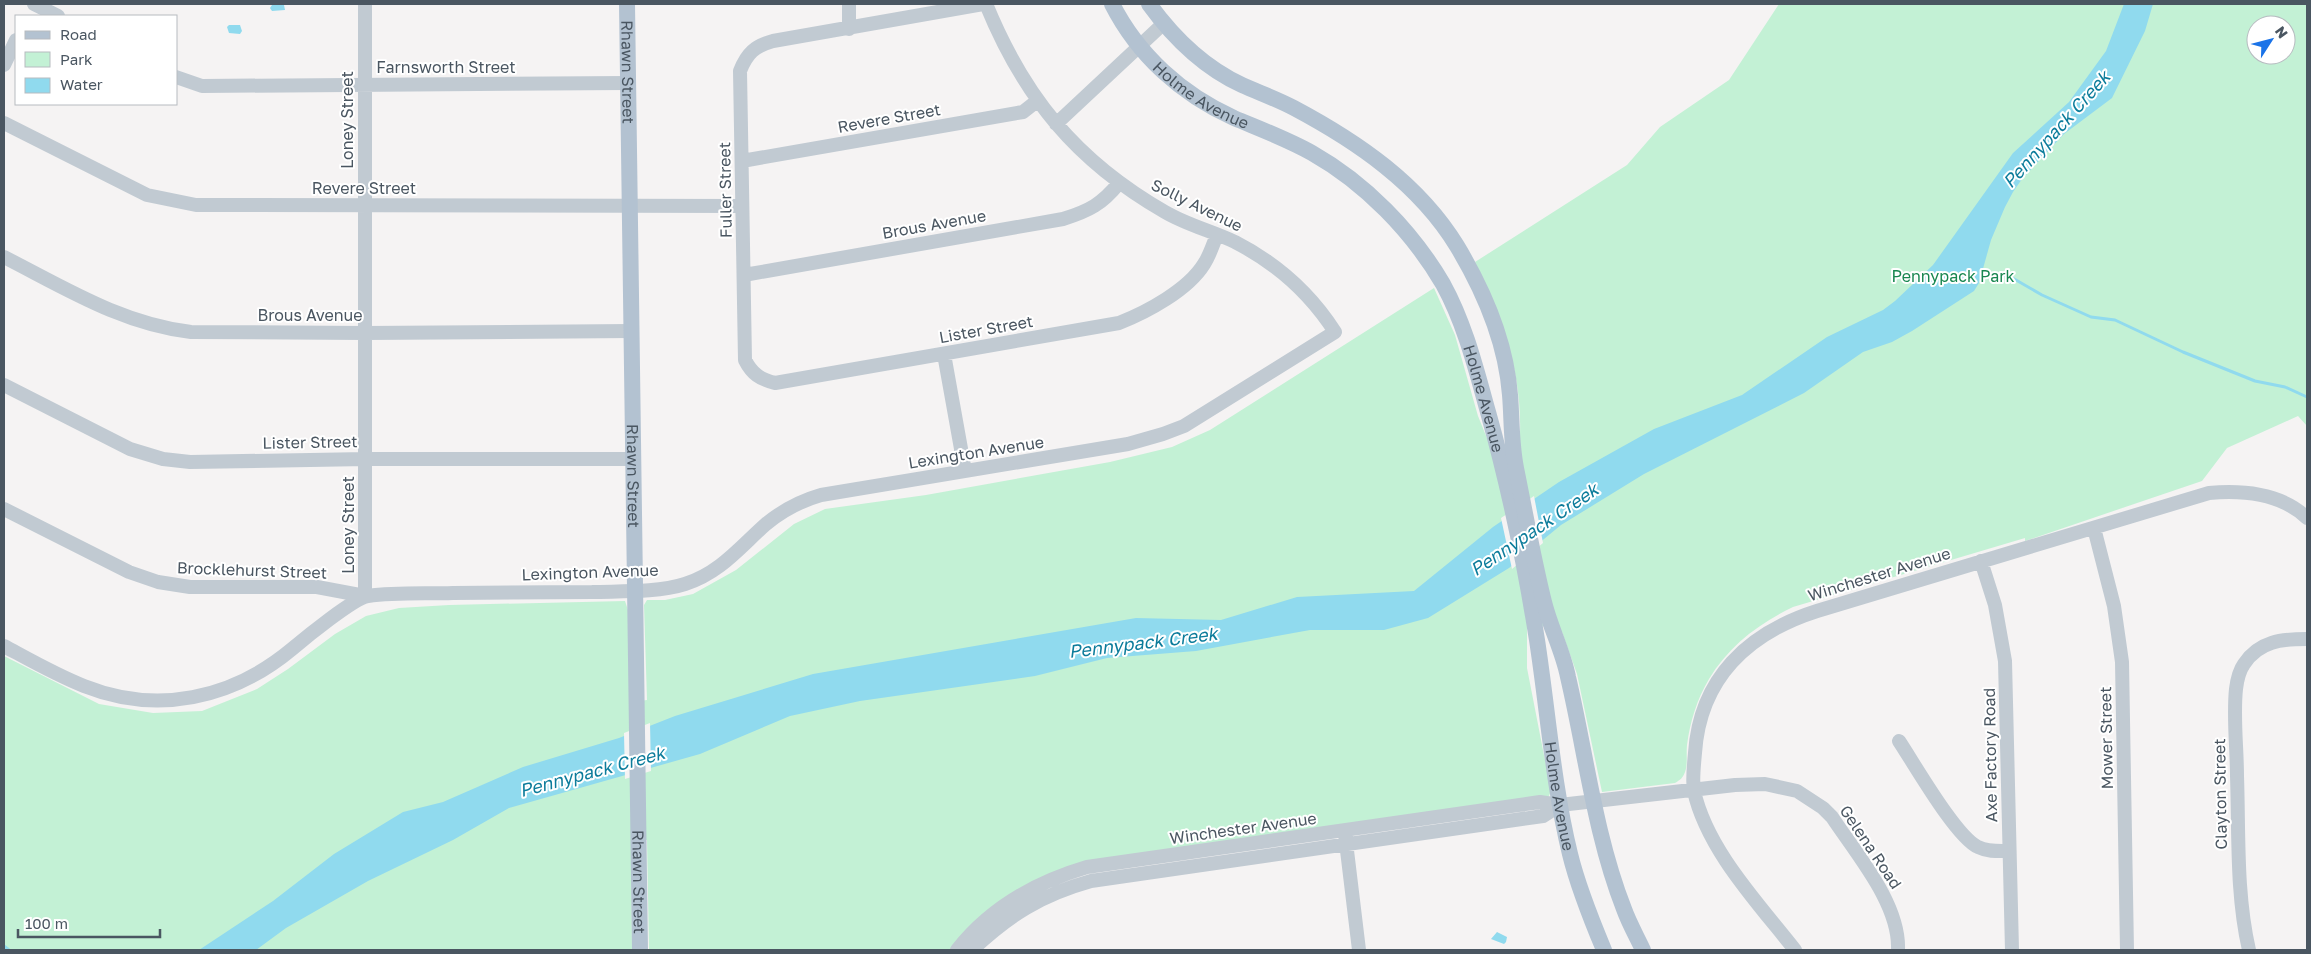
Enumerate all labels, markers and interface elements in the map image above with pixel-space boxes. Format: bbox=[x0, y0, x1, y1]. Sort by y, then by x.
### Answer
legend bbox=[15, 15, 178, 105]
north arrow bbox=[2246, 15, 2296, 65]
street label: Rhawn Street bbox=[617, 20, 639, 124]
text: N bbox=[2272, 23, 2292, 41]
text: Road bbox=[60, 25, 97, 43]
text: Park bbox=[60, 50, 93, 68]
street label: Farnsworth Street bbox=[376, 57, 516, 77]
street label: Holme Avenue bbox=[1149, 57, 1252, 133]
water label: Pennypack Creek bbox=[1998, 65, 2116, 192]
street label: Loney Street bbox=[337, 71, 357, 169]
text: Water bbox=[60, 75, 103, 93]
street label: Revere Street bbox=[836, 99, 942, 137]
street label: Fuller Street bbox=[714, 142, 736, 238]
street label: Solly Avenue bbox=[1148, 174, 1246, 236]
street label: Revere Street bbox=[312, 178, 416, 198]
street label: Brous Avenue bbox=[881, 205, 987, 243]
park label: Pennypack Park bbox=[1891, 266, 2015, 286]
street label: Brous Avenue bbox=[257, 305, 363, 325]
street label: Lister Street bbox=[937, 311, 1035, 347]
street label: Holme Avenue bbox=[1459, 342, 1508, 455]
street label: Rhawn Street bbox=[623, 424, 644, 528]
street label: Lister Street bbox=[262, 431, 358, 453]
street label: Lexington Avenue bbox=[907, 431, 1045, 473]
street label: Loney Street bbox=[338, 476, 358, 574]
water label: Pennypack Creek bbox=[1466, 477, 1604, 580]
street label: Winchester Avenue bbox=[1805, 543, 1953, 605]
street label: Brocklehurst Street bbox=[176, 557, 328, 583]
street label: Lexington Avenue bbox=[521, 560, 659, 584]
water label: Pennypack Creek bbox=[1067, 622, 1220, 662]
street label: Mower Street bbox=[2095, 686, 2117, 790]
street label: Axe Factory Road bbox=[1979, 688, 2001, 822]
street label: Clayton Street bbox=[2209, 738, 2231, 850]
street label: Holme Avenue bbox=[1540, 740, 1579, 853]
water label: Pennypack Creek bbox=[517, 741, 669, 801]
street label: Gelena Road bbox=[1836, 801, 1906, 893]
street label: Winchester Avenue bbox=[1168, 808, 1318, 848]
street label: Rhawn Street bbox=[628, 830, 650, 934]
scale bar bbox=[18, 906, 160, 938]
text: 100 m bbox=[25, 914, 68, 932]

